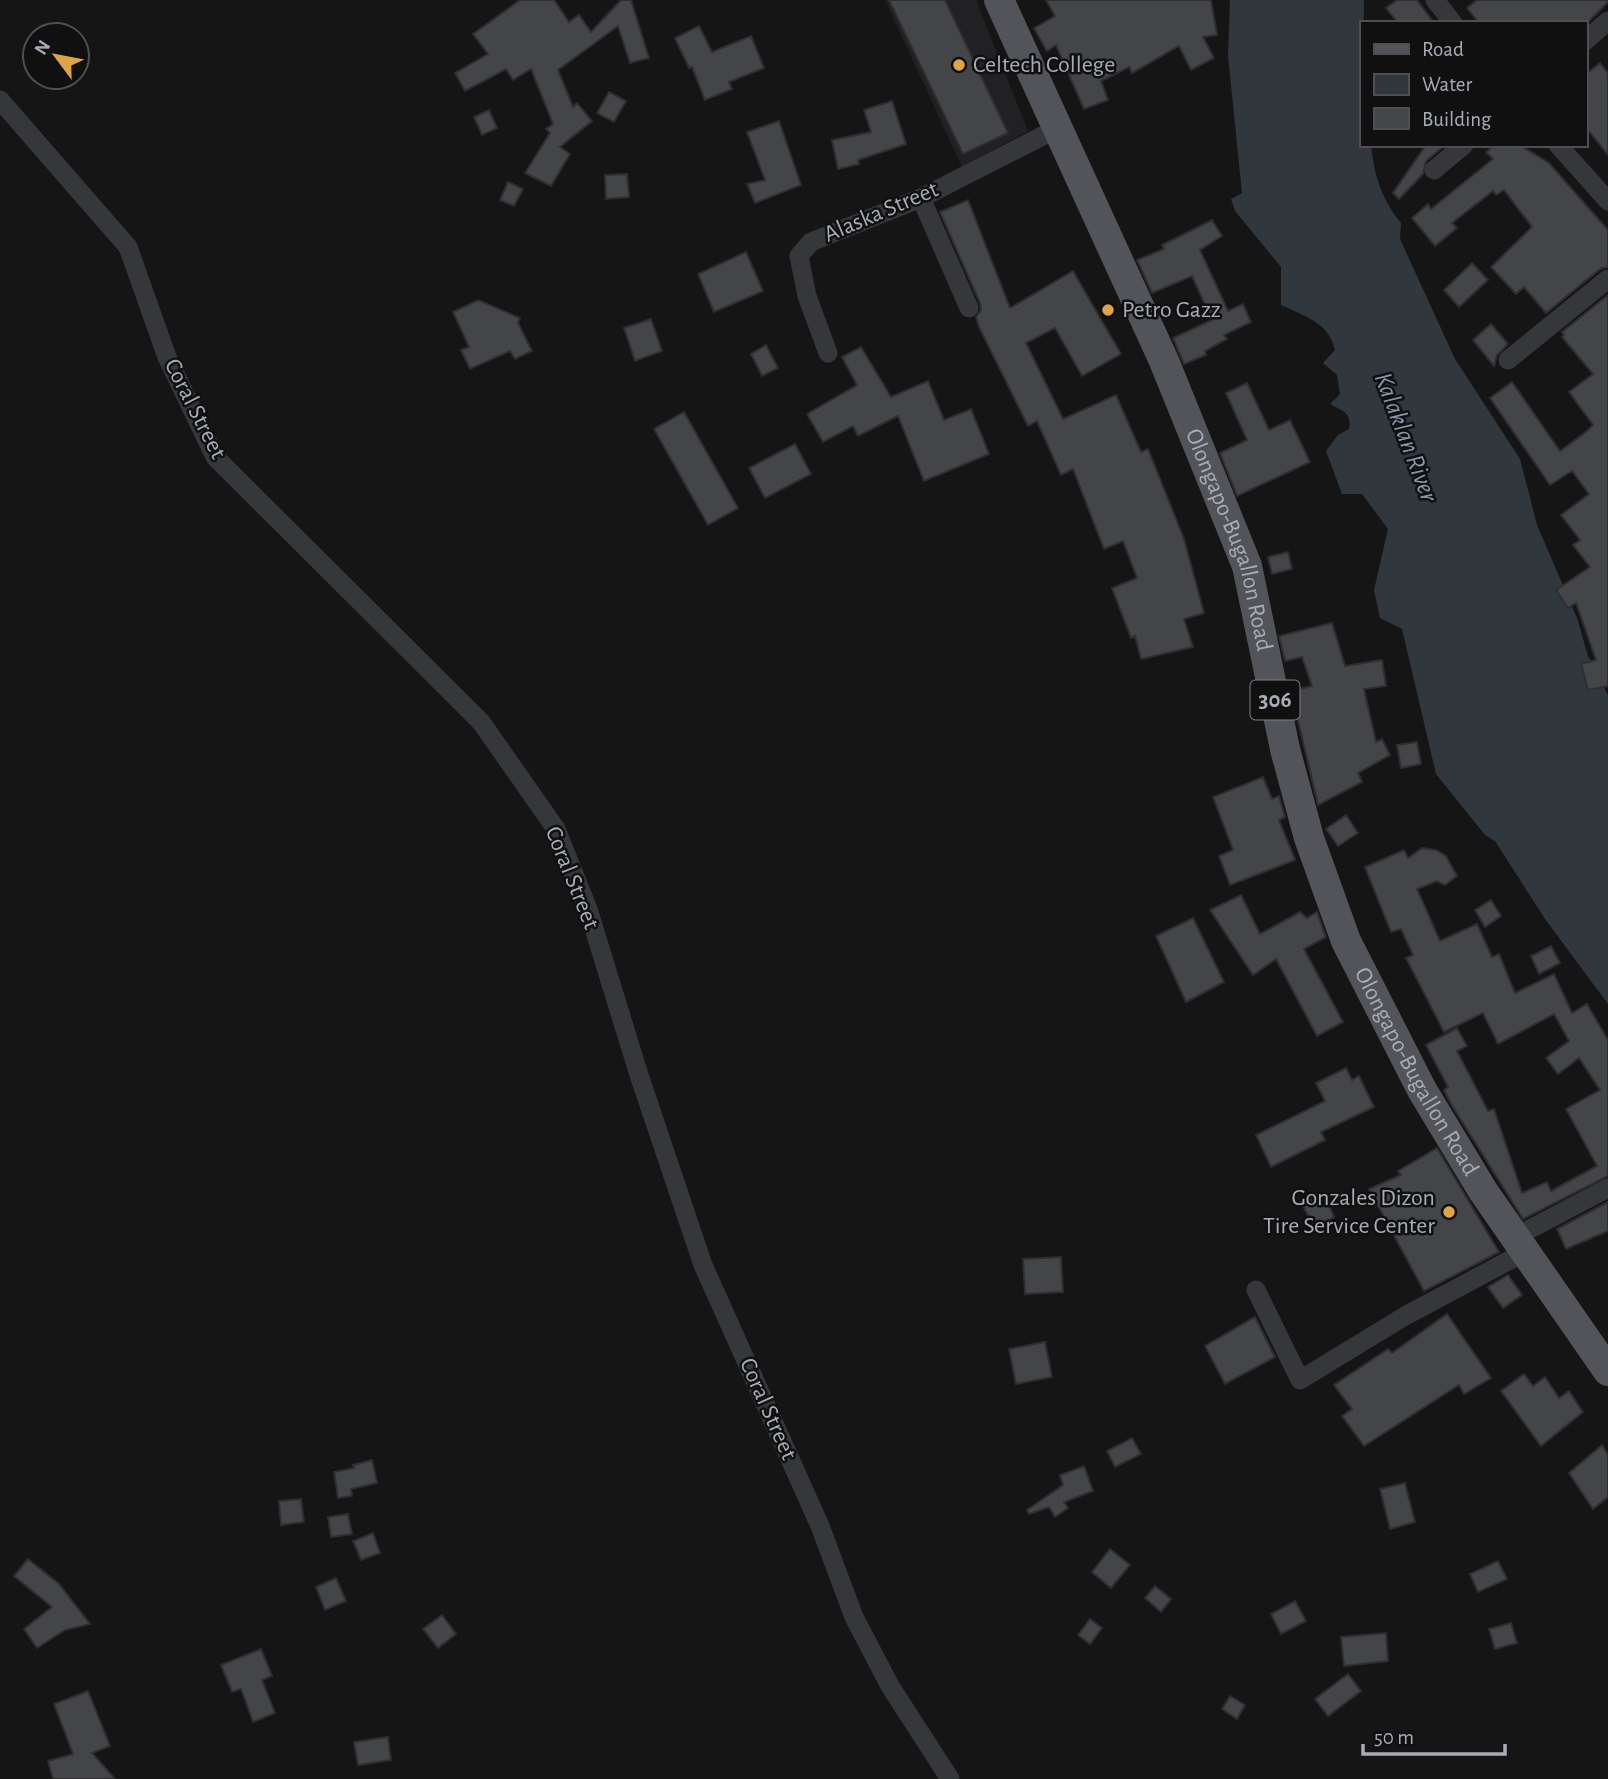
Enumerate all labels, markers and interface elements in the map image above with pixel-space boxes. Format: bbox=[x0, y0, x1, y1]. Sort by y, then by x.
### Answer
north arrow bbox=[21, 21, 91, 91]
legend bbox=[1360, 21, 1587, 147]
text: N bbox=[31, 37, 54, 58]
text: Road bbox=[1422, 39, 1464, 60]
place label: Celtech College bbox=[973, 53, 1115, 77]
marker: Celtech College bbox=[951, 57, 967, 73]
text: Water bbox=[1422, 74, 1472, 95]
text: Building bbox=[1422, 109, 1492, 130]
street label: Alaska Street bbox=[820, 177, 942, 247]
place label: Petro Gazz bbox=[1122, 298, 1221, 322]
marker: Petro Gazz bbox=[1100, 302, 1116, 318]
street label: Coral Street bbox=[160, 355, 230, 463]
water label: Kalaklan River bbox=[1370, 369, 1443, 507]
street label: Olongapo-Bugallon Road bbox=[1181, 425, 1276, 653]
road number: 306 bbox=[1250, 680, 1300, 720]
street label: Coral Street bbox=[541, 823, 604, 933]
street label: Olongapo-Bugallon Road bbox=[1350, 964, 1483, 1180]
place label: Gonzales Dizon Tire Service Center bbox=[1263, 1186, 1435, 1238]
marker: Gonzales Dizon Tire Service Center bbox=[1441, 1204, 1457, 1220]
street label: Coral Street bbox=[735, 1355, 801, 1464]
scale bar bbox=[1363, 1712, 1505, 1756]
text: 50 m bbox=[1374, 1727, 1414, 1748]

